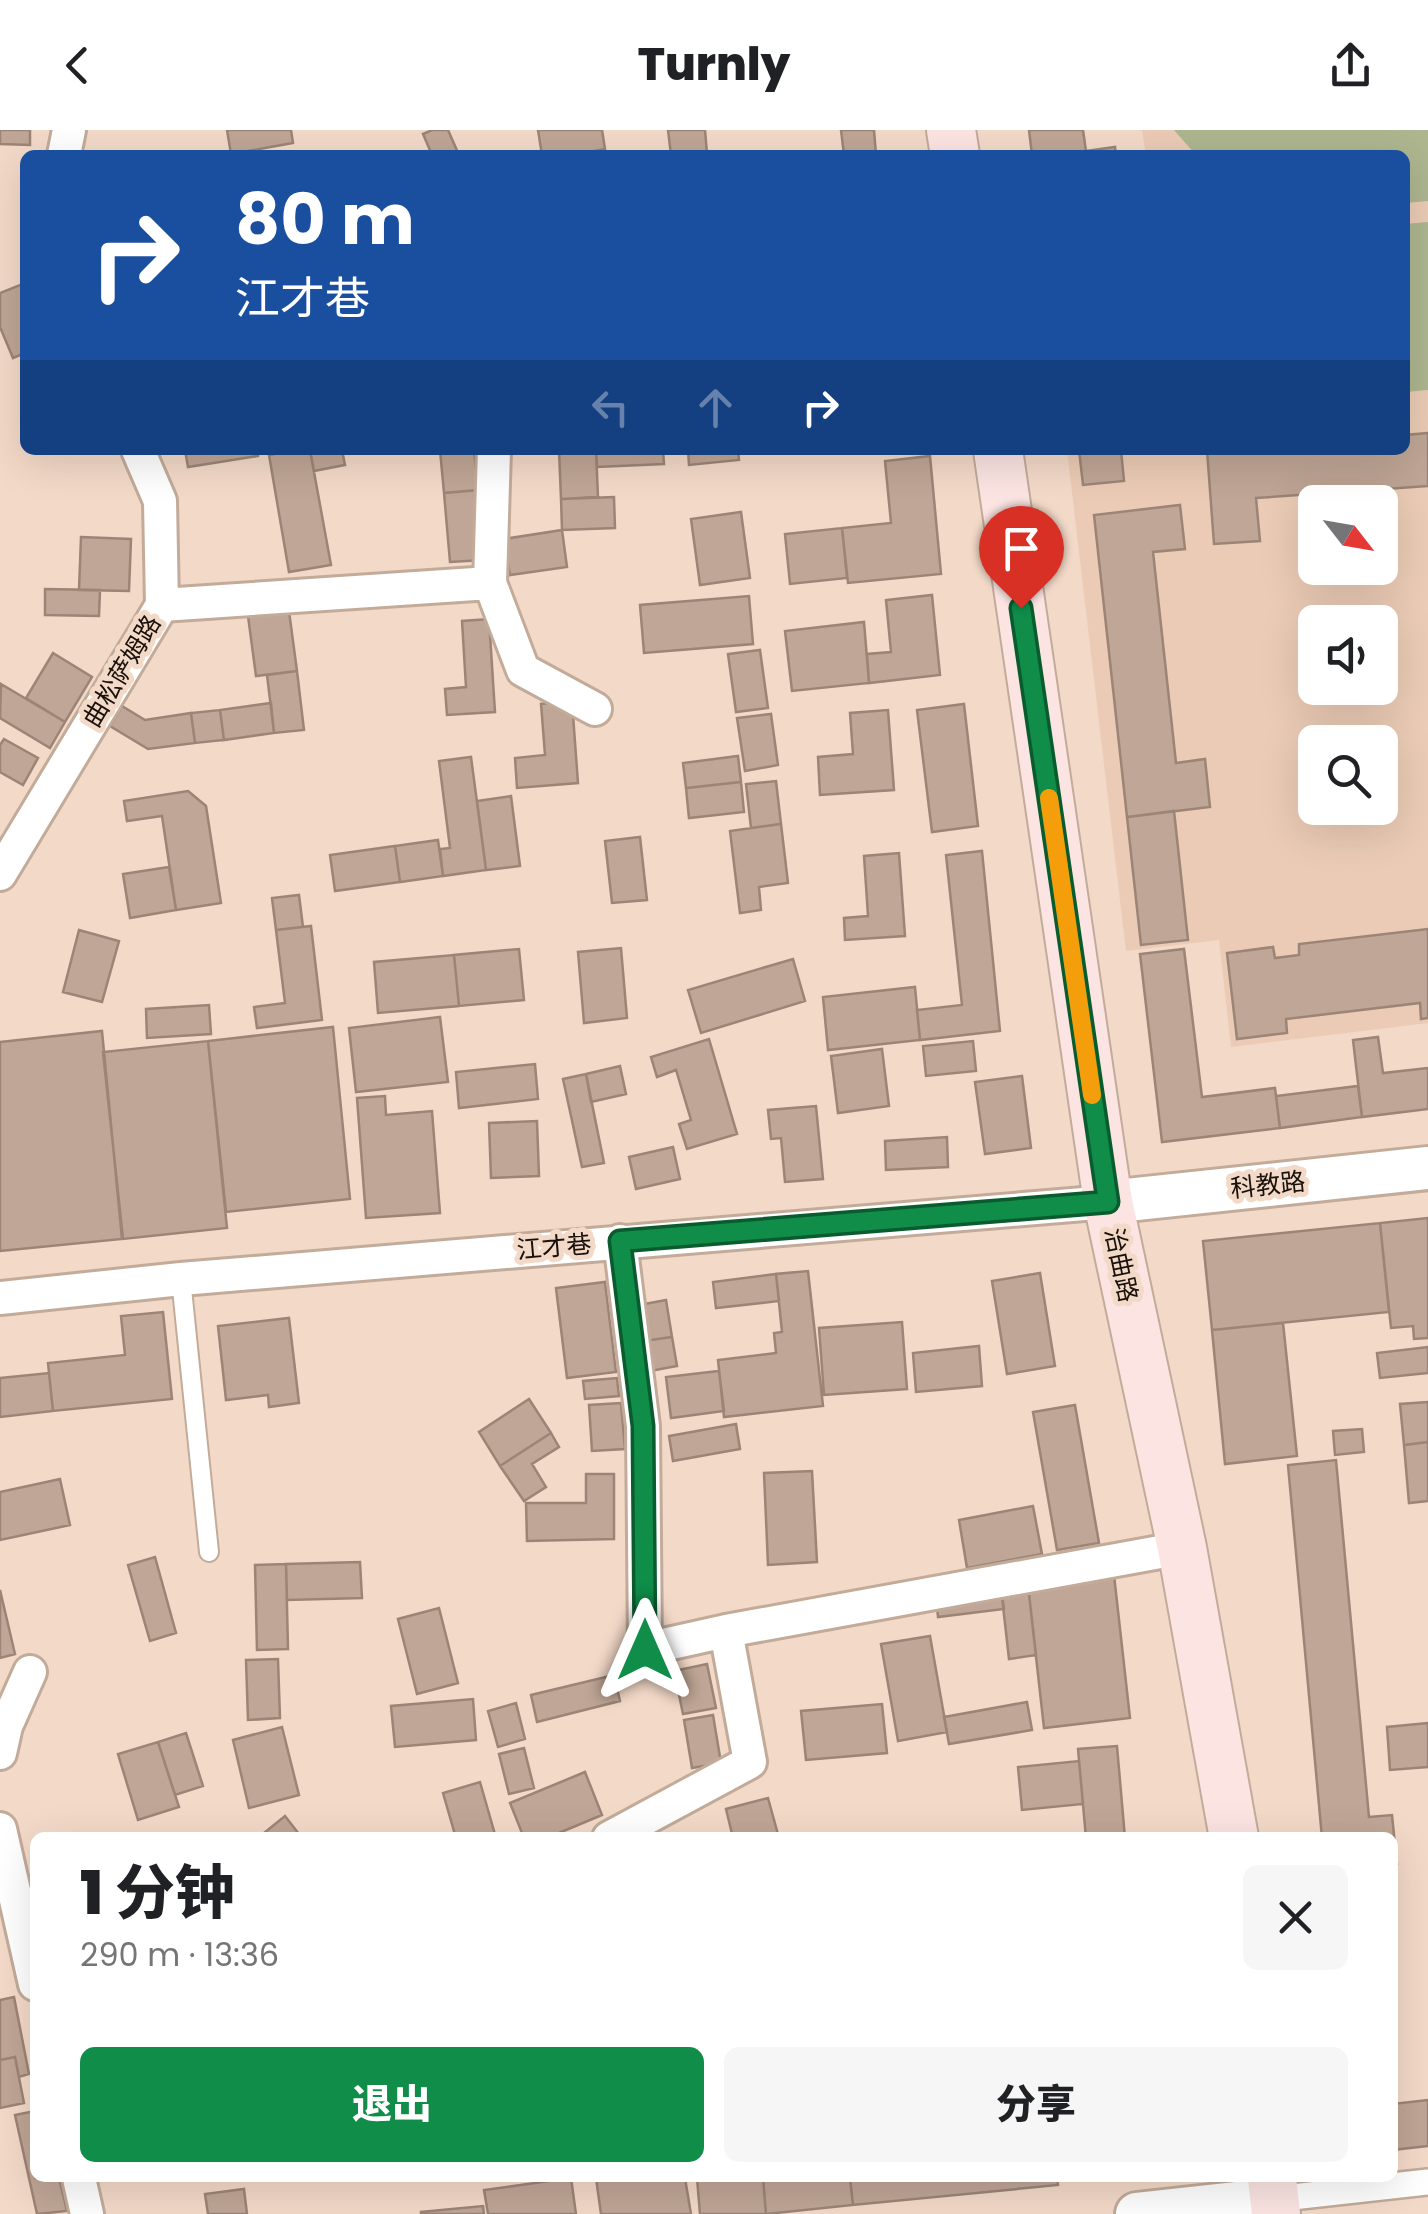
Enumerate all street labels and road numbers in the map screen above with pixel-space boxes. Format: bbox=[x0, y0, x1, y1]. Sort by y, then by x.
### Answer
street label: 曲松萨姆路 bbox=[75, 608, 169, 734]
street label: 科教路 bbox=[1229, 1164, 1307, 1206]
street label: 治曲路 bbox=[1096, 1225, 1146, 1305]
street label: 江才巷 bbox=[515, 1226, 593, 1268]

